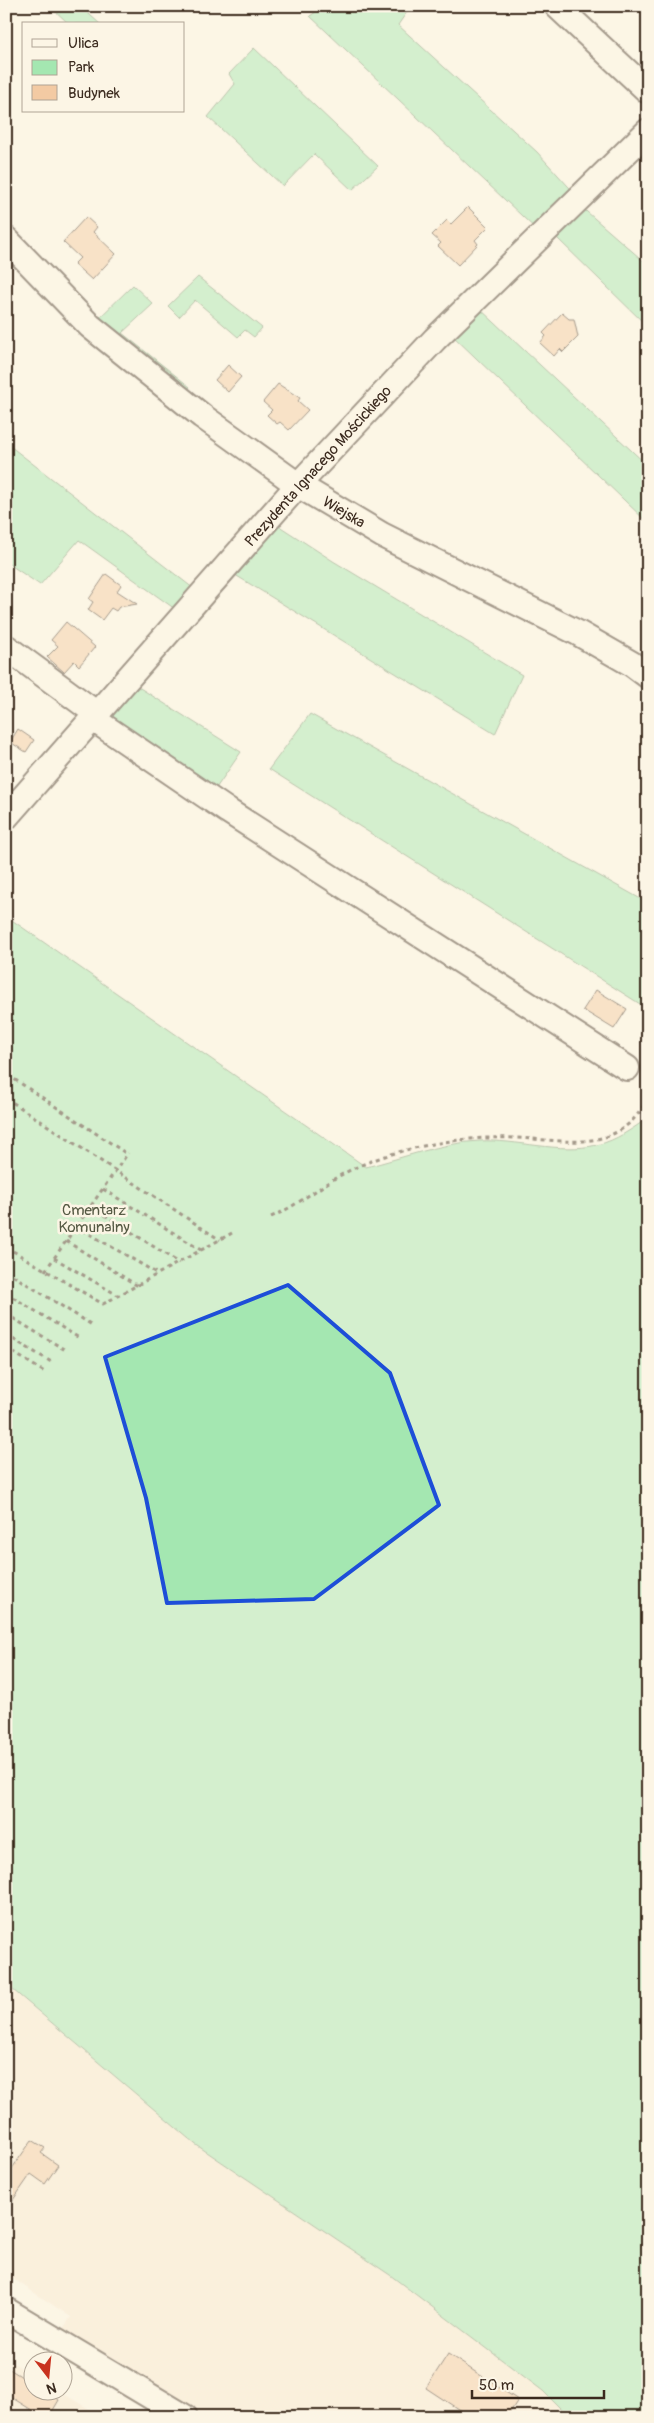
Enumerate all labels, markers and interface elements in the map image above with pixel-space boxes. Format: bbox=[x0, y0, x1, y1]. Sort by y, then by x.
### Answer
legend bbox=[22, 22, 185, 112]
text: Ulica bbox=[68, 34, 99, 53]
text: Park bbox=[68, 58, 95, 77]
text: Budynek bbox=[68, 84, 121, 103]
street label: Prezydenta Ignacego Mościckiego bbox=[241, 382, 396, 551]
street label: Wiejska bbox=[319, 492, 368, 532]
park label: Cmentarz Komunalny bbox=[58, 1201, 130, 1237]
north arrow bbox=[22, 2350, 72, 2400]
scale bar bbox=[472, 2368, 604, 2400]
text: 50 m bbox=[479, 2376, 514, 2395]
text: N bbox=[45, 2379, 58, 2397]

